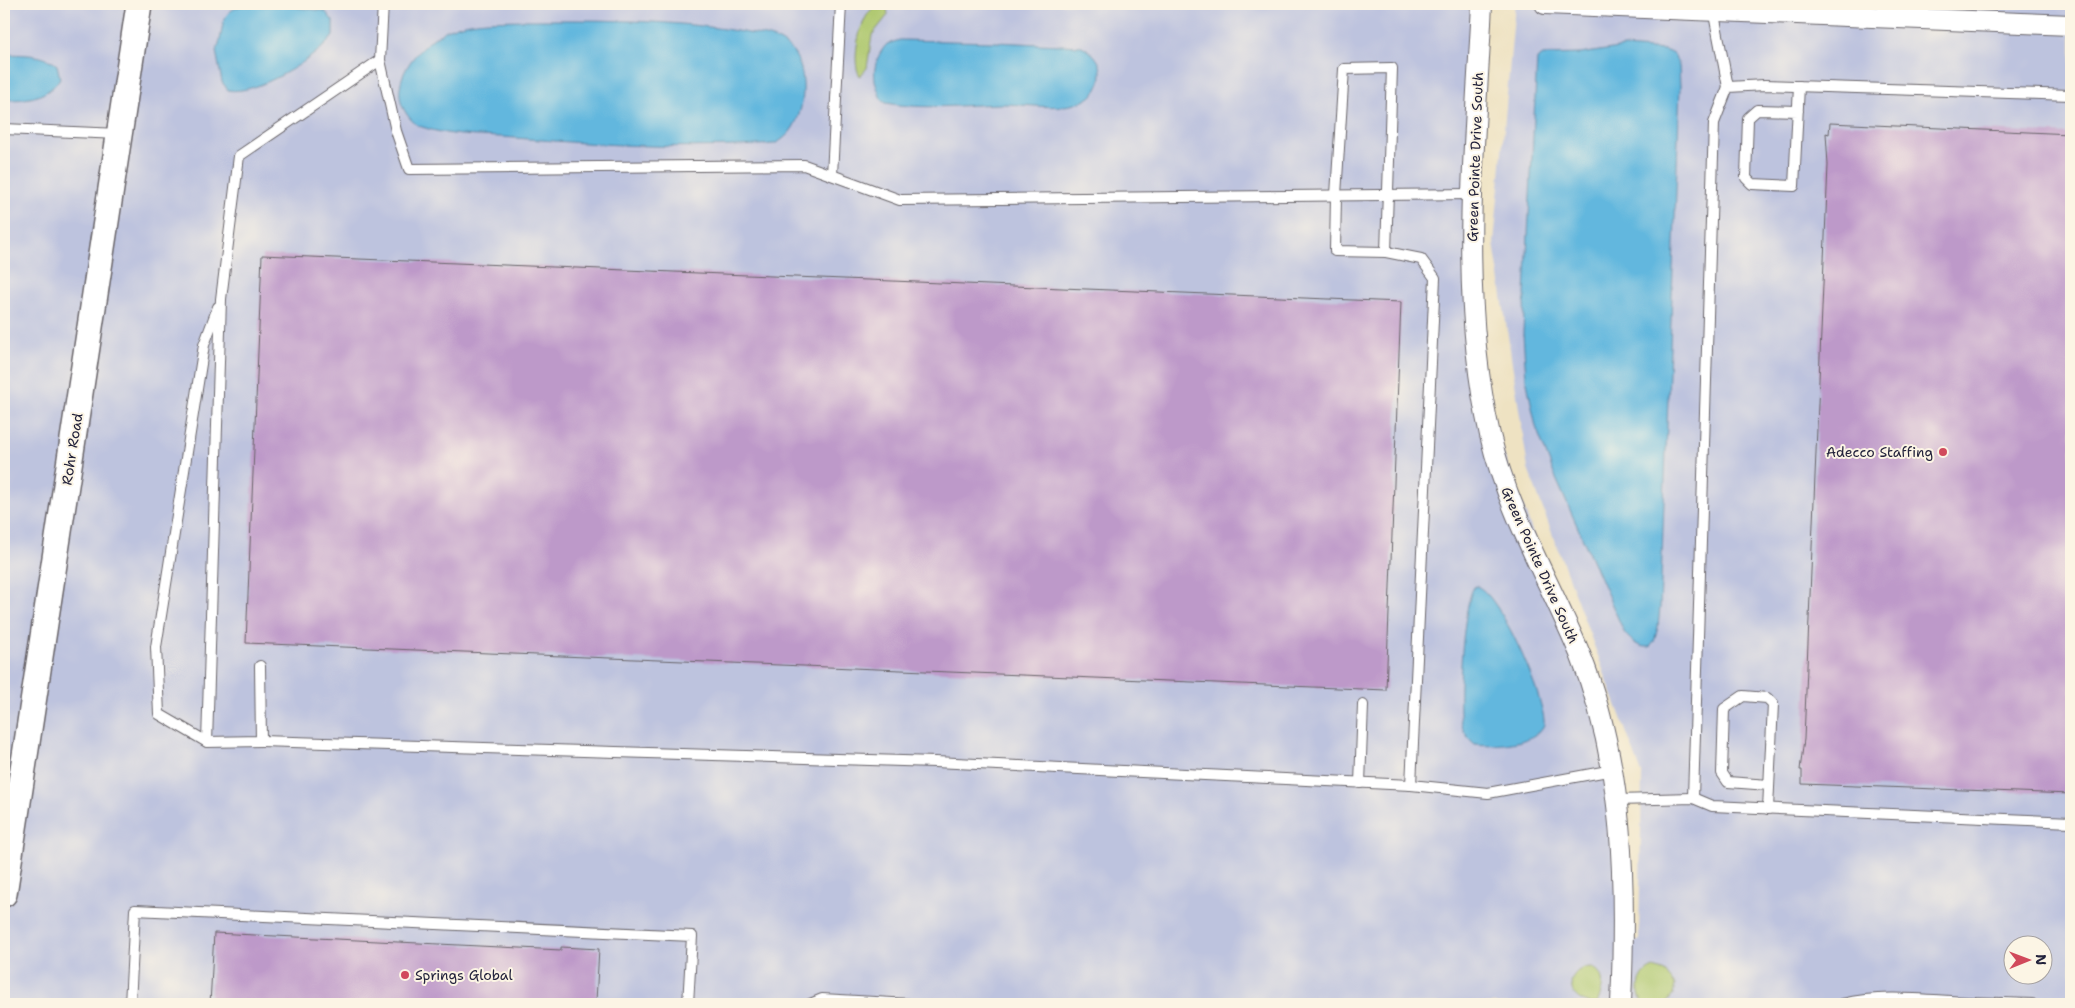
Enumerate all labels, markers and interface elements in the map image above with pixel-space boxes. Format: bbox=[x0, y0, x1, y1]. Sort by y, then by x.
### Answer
street label: Green Pointe Drive South bbox=[1463, 72, 1487, 242]
street label: Rohr Road bbox=[57, 412, 87, 486]
place label: Adecco Staffing bbox=[1826, 443, 1933, 461]
marker: Adecco Staffing bbox=[1937, 446, 1949, 458]
street label: Green Pointe Drive South bbox=[1497, 484, 1583, 646]
north arrow bbox=[2002, 936, 2052, 986]
text: N bbox=[2032, 954, 2050, 965]
place label: Springs Global bbox=[415, 966, 514, 984]
marker: Springs Global bbox=[399, 969, 411, 981]

